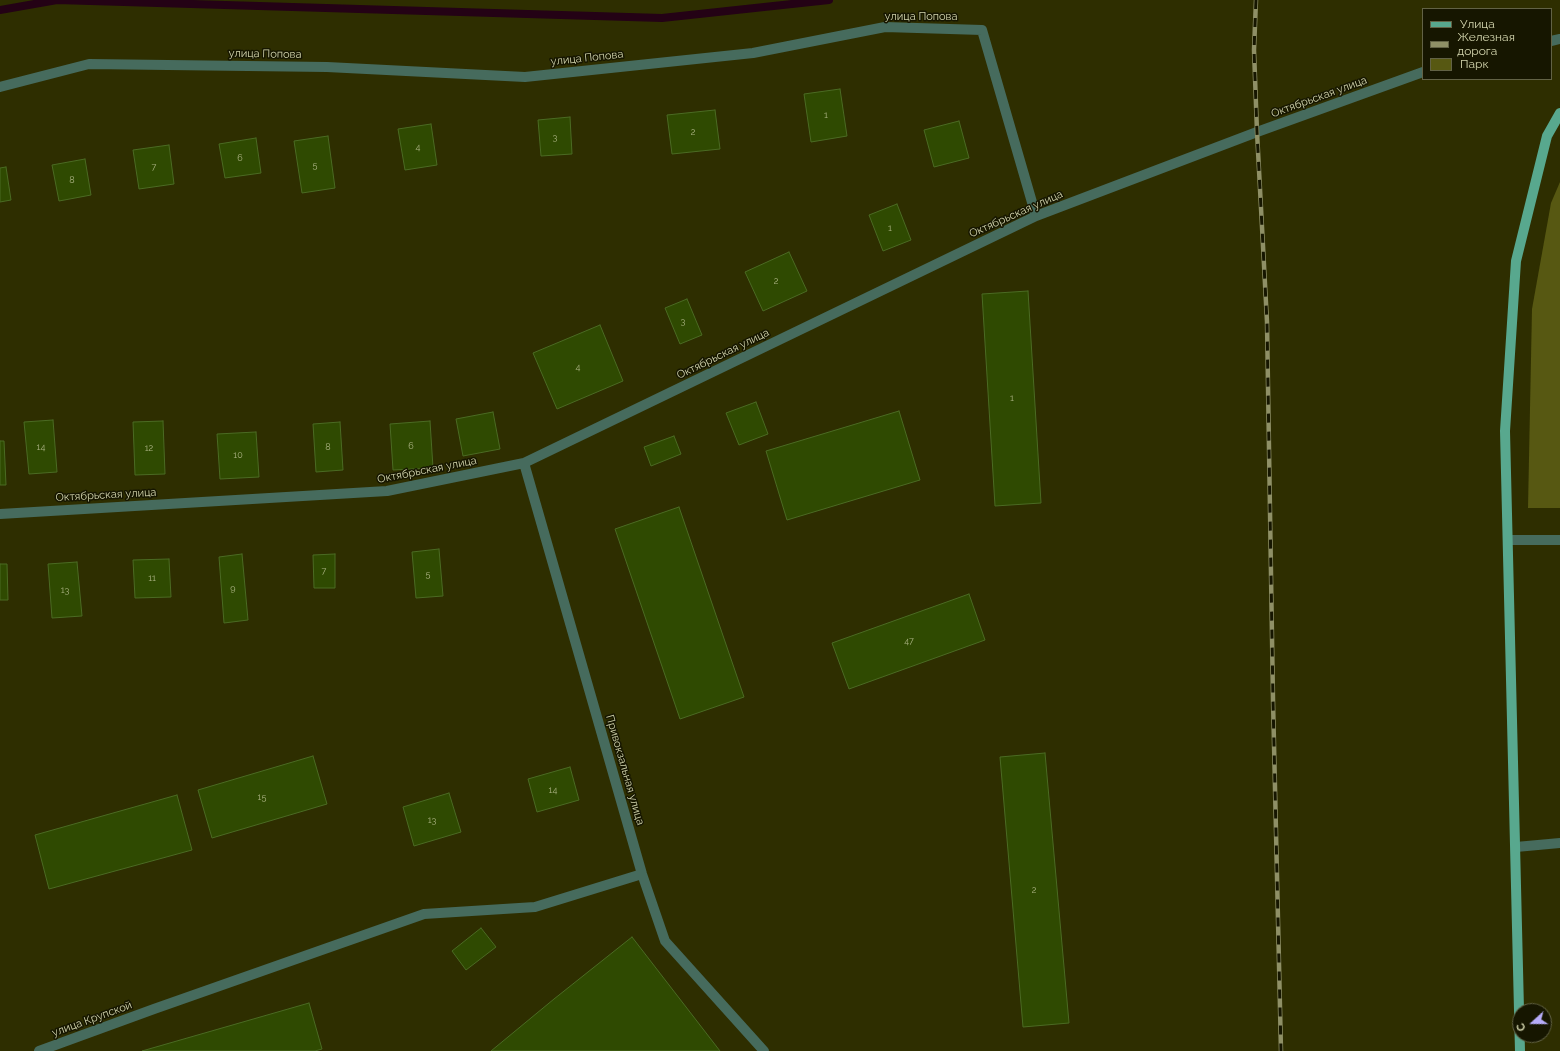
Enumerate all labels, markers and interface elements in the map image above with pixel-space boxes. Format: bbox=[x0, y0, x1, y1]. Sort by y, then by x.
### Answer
legend bbox=[1422, 8, 1552, 80]
street label: улица Попова bbox=[885, 10, 957, 24]
text: Улица bbox=[1460, 17, 1495, 31]
text: Железная дорога bbox=[1457, 30, 1515, 58]
street label: улица Попова bbox=[228, 47, 302, 61]
street label: улица Попова bbox=[550, 48, 624, 68]
text: Парк bbox=[1460, 57, 1489, 71]
street label: Октябрьская улица bbox=[1269, 74, 1369, 120]
house number: 1 bbox=[824, 110, 828, 120]
house number: 2 bbox=[691, 127, 695, 137]
house number: 3 bbox=[553, 132, 557, 142]
house number: 4 bbox=[416, 142, 420, 152]
house number: 6 bbox=[237, 153, 243, 163]
house number: 5 bbox=[313, 160, 317, 170]
house number: 7 bbox=[152, 162, 156, 172]
house number: 8 bbox=[69, 175, 75, 185]
street label: Октябрьская улица bbox=[967, 187, 1065, 241]
house number: 1 bbox=[888, 223, 892, 233]
house number: 2 bbox=[774, 276, 778, 286]
house number: 3 bbox=[681, 316, 685, 326]
street label: Октябрьская улица bbox=[675, 326, 771, 382]
house number: 4 bbox=[576, 362, 580, 372]
house number: 1 bbox=[1010, 393, 1014, 403]
house number: 6 bbox=[408, 441, 414, 451]
house number: 14 bbox=[37, 442, 45, 452]
house number: 8 bbox=[325, 442, 331, 452]
house number: 12 bbox=[145, 443, 153, 453]
house number: 10 bbox=[233, 450, 243, 460]
street label: Октябрьская улица bbox=[376, 454, 478, 486]
street label: Октябрьская улица bbox=[55, 486, 157, 504]
house number: 7 bbox=[322, 566, 326, 576]
house number: 5 bbox=[426, 569, 430, 579]
house number: 11 bbox=[148, 573, 156, 583]
house number: 9 bbox=[230, 583, 236, 593]
house number: 13 bbox=[61, 585, 69, 595]
house number: 47 bbox=[904, 636, 914, 646]
street label: Привокзальная улица bbox=[603, 713, 647, 827]
house number: 14 bbox=[549, 785, 557, 795]
house number: 15 bbox=[258, 792, 266, 802]
house number: 13 bbox=[428, 815, 436, 825]
house number: 2 bbox=[1032, 885, 1036, 895]
street label: улица Крупской bbox=[50, 998, 134, 1040]
north arrow bbox=[1512, 1003, 1552, 1043]
text: С bbox=[1514, 1021, 1529, 1033]

